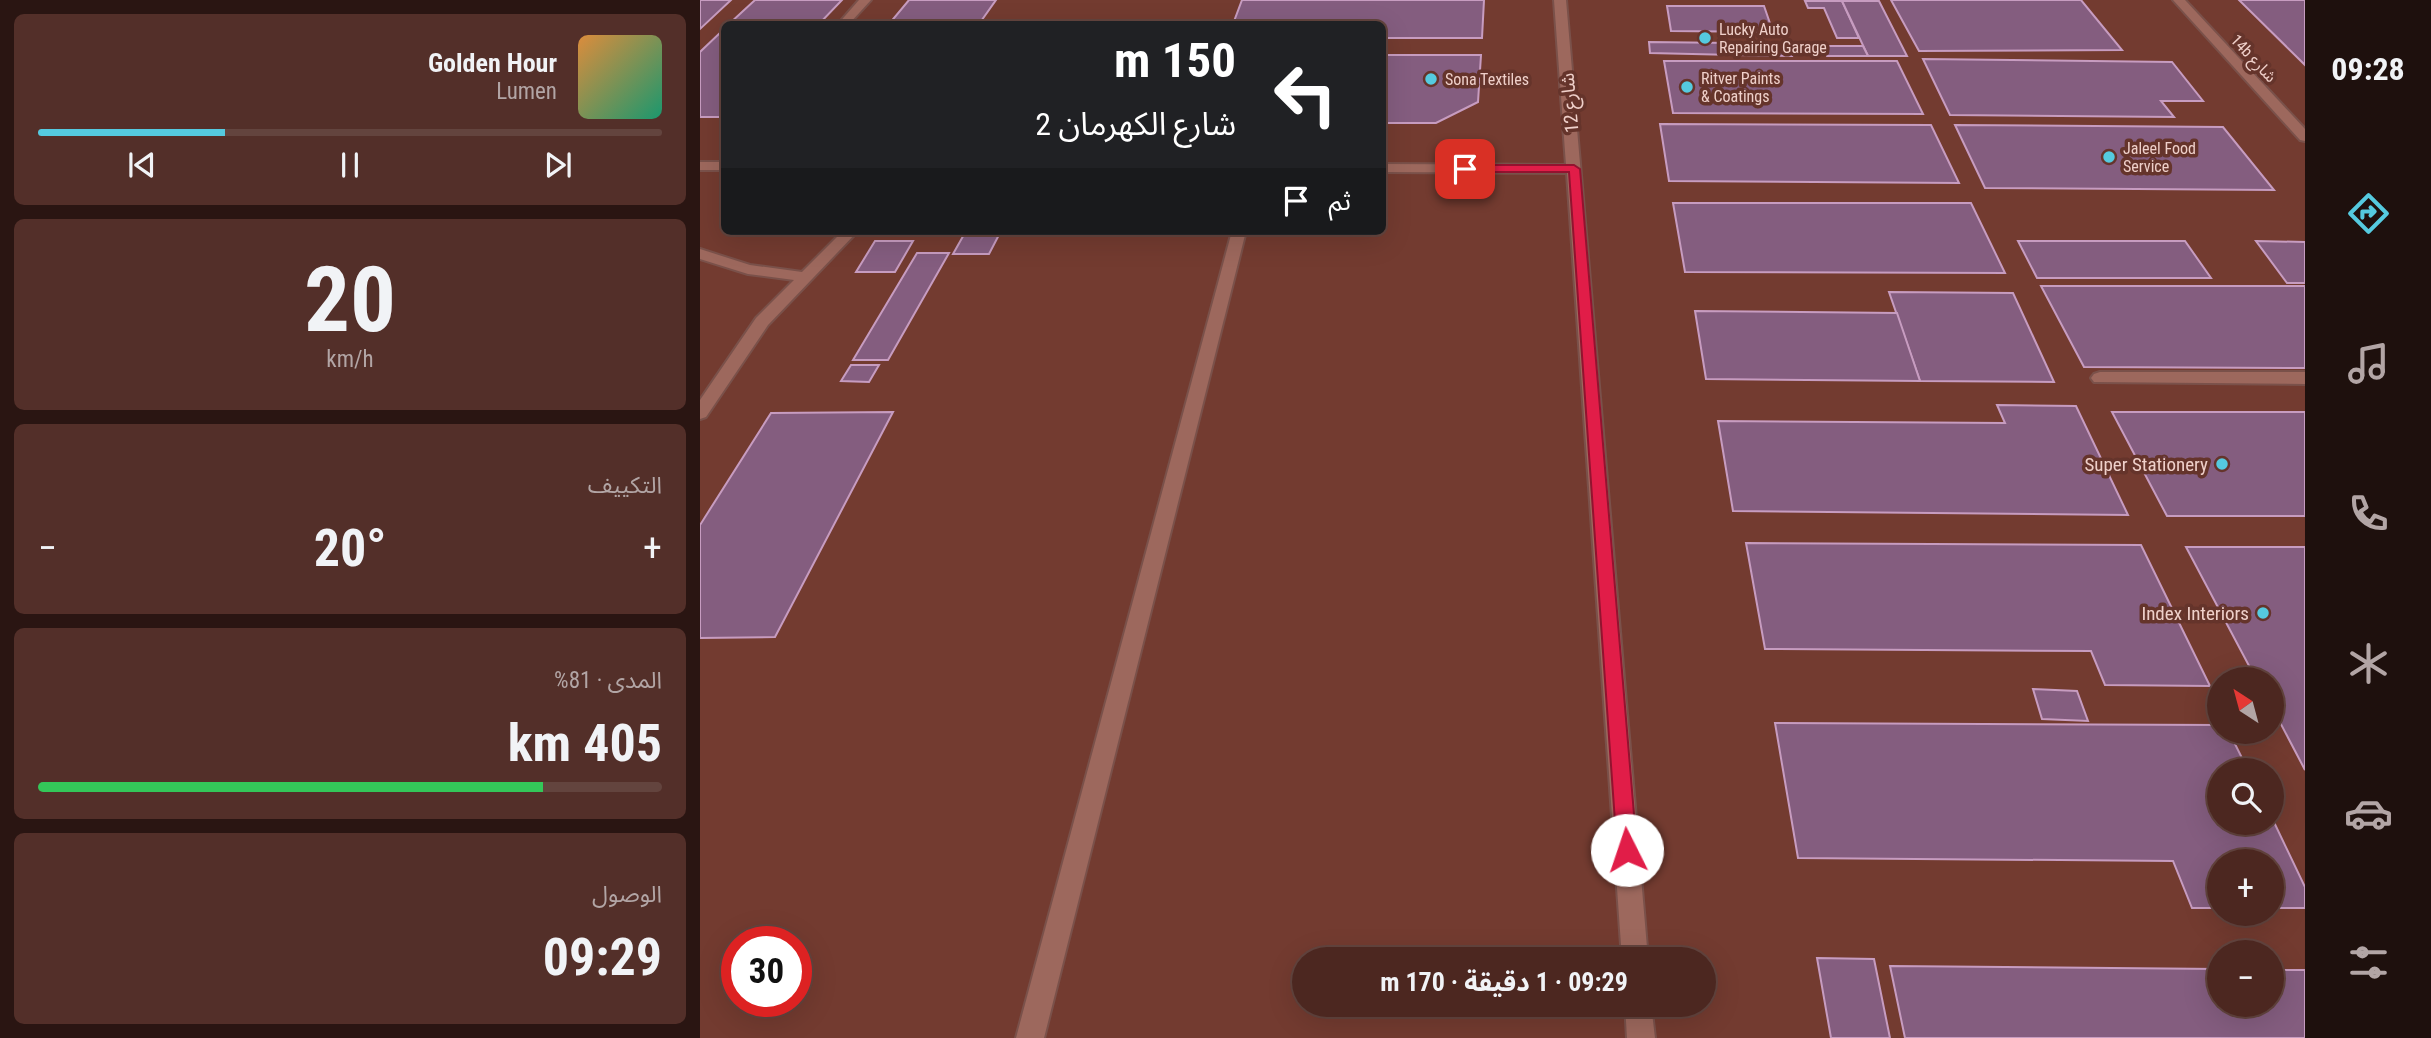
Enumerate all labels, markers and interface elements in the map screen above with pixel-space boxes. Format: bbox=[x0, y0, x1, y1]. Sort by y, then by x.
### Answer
place label: Lucky Auto Repairing Garage bbox=[1719, 20, 1827, 57]
marker: Lucky Auto Repairing Garage bbox=[1697, 30, 1713, 46]
street label: 14b شارع bbox=[2225, 30, 2281, 88]
text: 150 m bbox=[1114, 32, 1236, 89]
text: Golden Hour bbox=[428, 48, 557, 78]
icon: left bbox=[1260, 49, 1351, 140]
text: 09:28 bbox=[2331, 50, 2405, 88]
place label: Ritver Paints & Coatings bbox=[1701, 69, 1781, 106]
place label: Sona Textiles bbox=[1445, 70, 1529, 89]
marker: Sona Textiles bbox=[1423, 71, 1439, 87]
street label: شارع 12 bbox=[1555, 72, 1586, 134]
text: Lumen bbox=[496, 78, 557, 105]
marker: Ritver Paints & Coatings bbox=[1679, 79, 1695, 95]
text: شارع الكهرمان 2 bbox=[1035, 105, 1236, 143]
pin bbox=[1435, 139, 1495, 199]
place label: Jaleel Food Service bbox=[2123, 139, 2196, 176]
icon: previous bbox=[123, 146, 161, 184]
icon: pause bbox=[331, 146, 369, 184]
icon: next bbox=[539, 146, 577, 184]
marker: Jaleel Food Service bbox=[2101, 149, 2117, 165]
icon: arrive bbox=[1446, 150, 1484, 188]
icon: arrive bbox=[1277, 182, 1315, 220]
text: ثم bbox=[1329, 186, 1351, 216]
icon: directions bbox=[2344, 189, 2393, 238]
text: 20 bbox=[304, 247, 396, 353]
icon: music bbox=[2344, 339, 2393, 388]
text: km/h bbox=[326, 346, 374, 373]
place label: Super Stationery bbox=[2084, 453, 2208, 476]
marker: Super Stationery bbox=[2214, 456, 2230, 472]
text: التكييف bbox=[588, 472, 662, 499]
icon: phone bbox=[2344, 489, 2393, 538]
text: 20° bbox=[314, 518, 386, 579]
text: − bbox=[38, 526, 57, 570]
text: + bbox=[643, 526, 662, 570]
place label: Index Interiors bbox=[2141, 602, 2249, 625]
marker: Index Interiors bbox=[2255, 605, 2271, 621]
icon: climate bbox=[2344, 639, 2393, 688]
text: المدى · 81% bbox=[554, 667, 662, 694]
north arrow bbox=[2207, 667, 2284, 744]
map controls bbox=[2207, 667, 2284, 1017]
text: 405 km bbox=[508, 713, 662, 774]
button: search bbox=[2207, 758, 2284, 835]
icon: car bbox=[2344, 789, 2393, 838]
position arrow bbox=[1590, 813, 1664, 887]
button: + bbox=[2207, 849, 2284, 926]
text: الوصول bbox=[592, 881, 662, 908]
speed limit sign: 30 bbox=[721, 926, 812, 1017]
text: 09:29 bbox=[543, 927, 662, 988]
icon: filters bbox=[2344, 938, 2393, 987]
button: − bbox=[2207, 940, 2284, 1017]
text: 09:29 · 1 دقيقة · 170 m bbox=[1380, 967, 1628, 997]

